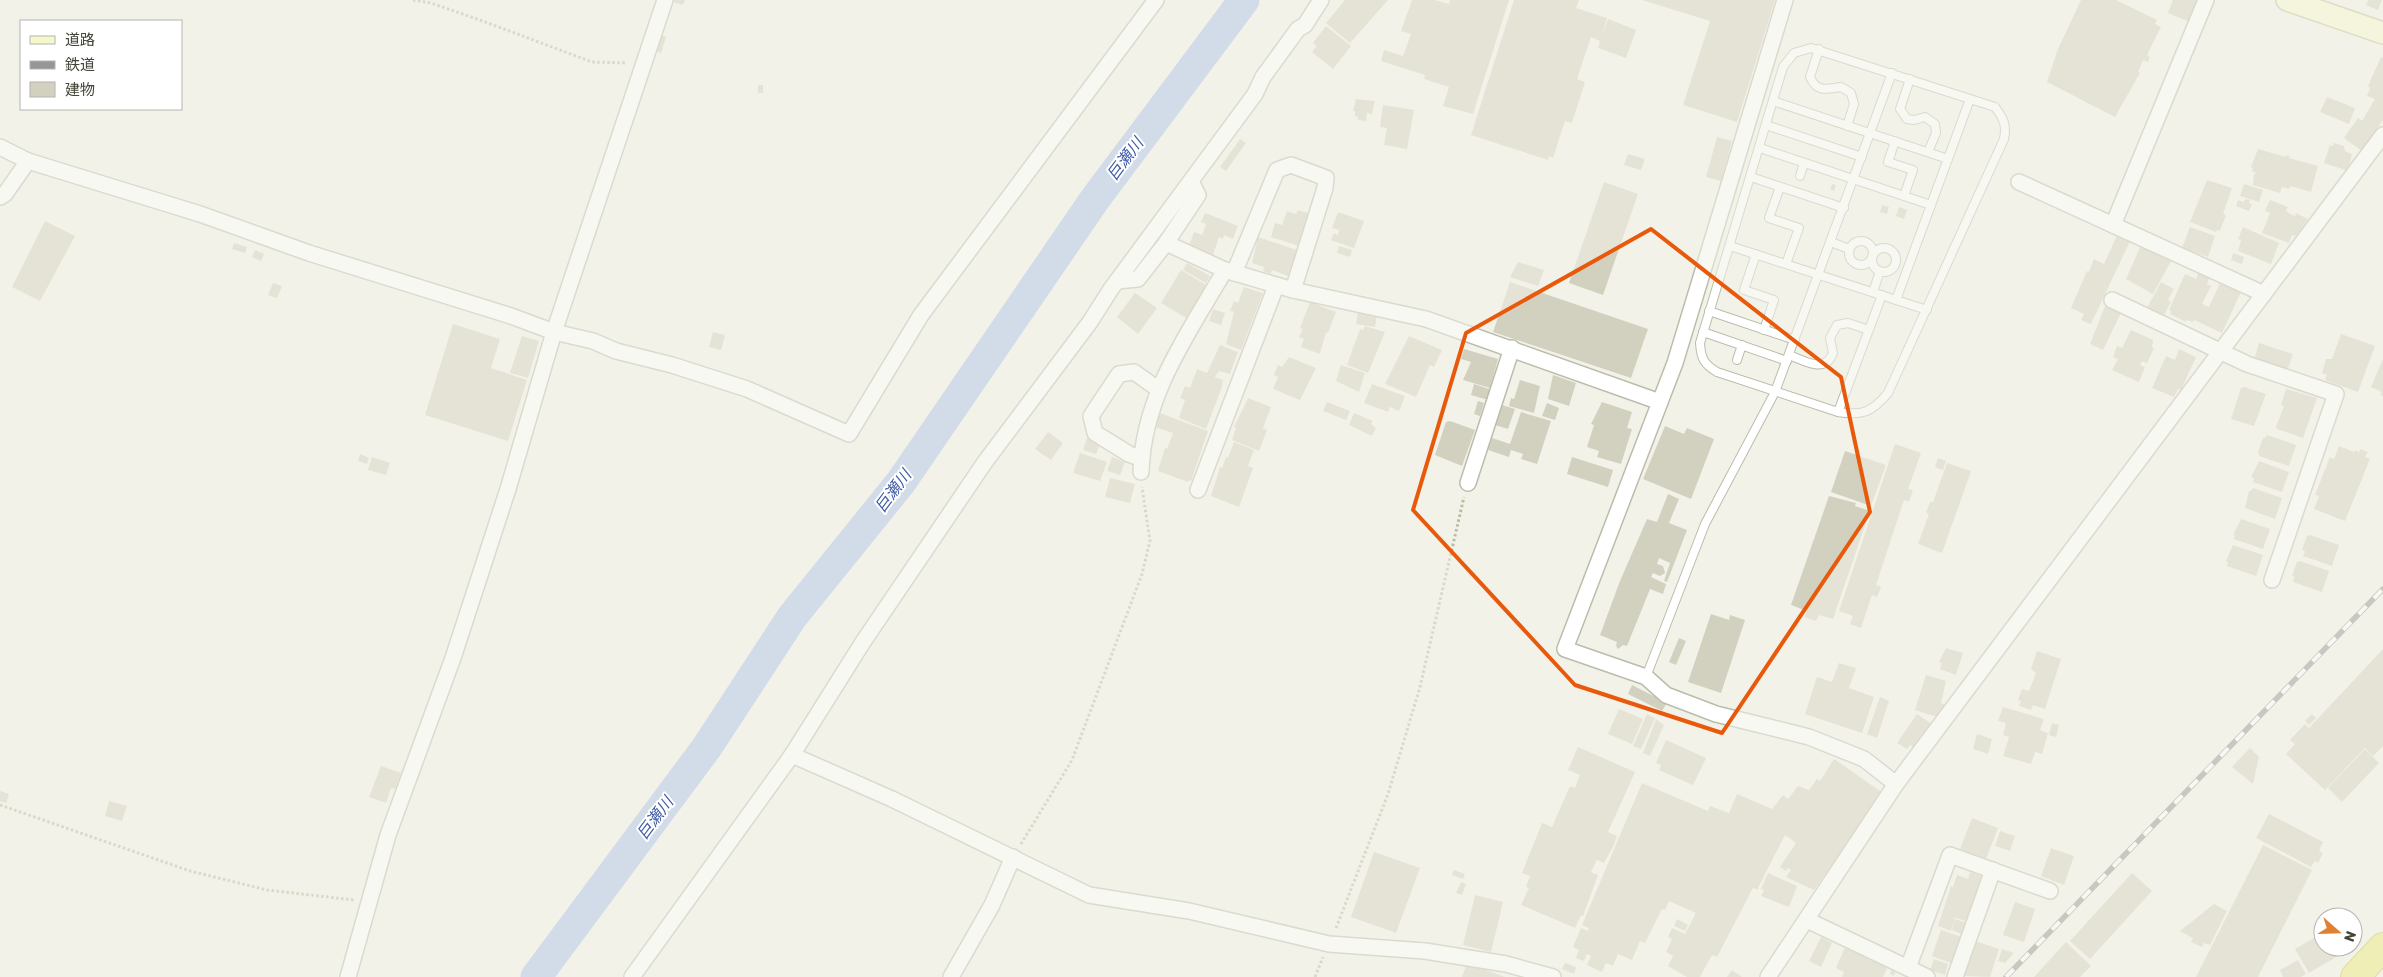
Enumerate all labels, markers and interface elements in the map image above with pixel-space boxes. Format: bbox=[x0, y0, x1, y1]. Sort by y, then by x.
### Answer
legend bbox=[20, 20, 182, 110]
text: 道路 bbox=[65, 31, 95, 49]
text: 鉄道 bbox=[65, 56, 95, 74]
text: 建物 bbox=[65, 81, 95, 99]
water label: 巨瀬川 bbox=[1103, 133, 1148, 184]
water label: 巨瀬川 bbox=[871, 465, 916, 516]
water label: 巨瀬川 bbox=[633, 792, 678, 843]
north arrow bbox=[2313, 907, 2363, 957]
text: N bbox=[2340, 929, 2359, 944]

